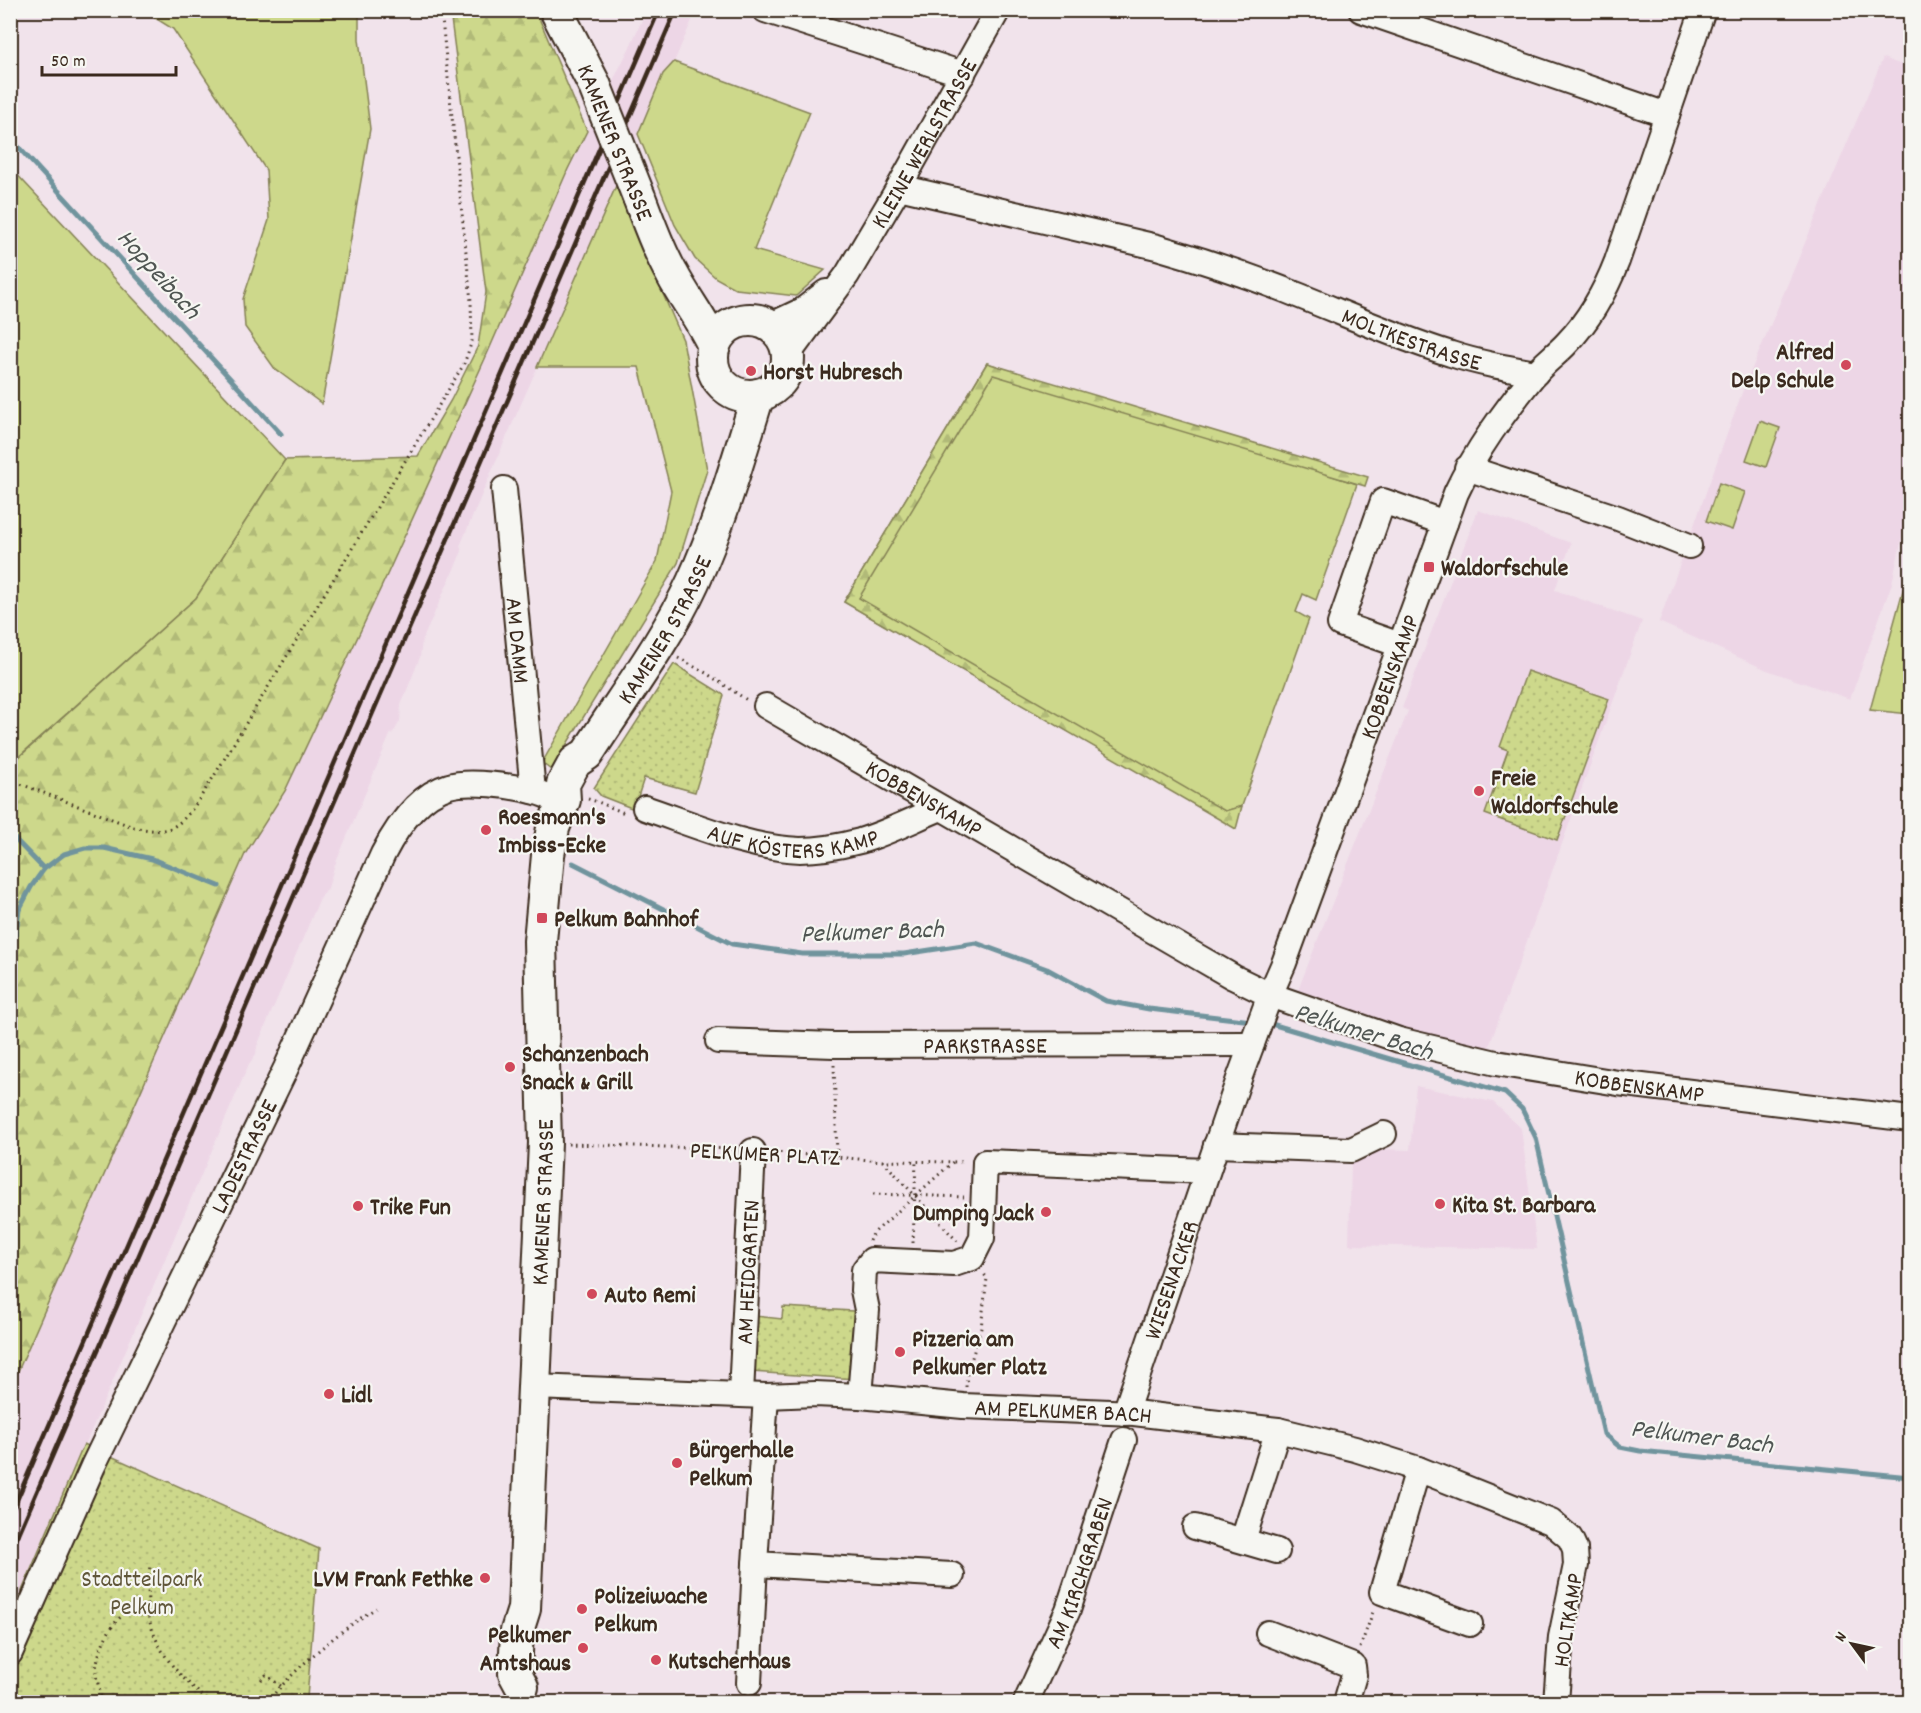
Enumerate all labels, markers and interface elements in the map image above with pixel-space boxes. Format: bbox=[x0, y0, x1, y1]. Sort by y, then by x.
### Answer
scale bar bbox=[42, 39, 176, 77]
text: 50 m bbox=[51, 50, 86, 75]
street label: KLEINE WERLSTRASSE bbox=[864, 53, 988, 236]
street label: KAMENER STRASSE bbox=[566, 60, 660, 227]
water label: Hoppeibach bbox=[107, 222, 209, 330]
street label: MOLTKESTRASSE bbox=[1336, 301, 1485, 382]
place label: Alfred Delp Schule bbox=[1731, 337, 1834, 399]
place label: Horst Hubresch bbox=[763, 357, 903, 391]
marker: Alfred Delp Schule bbox=[1839, 358, 1853, 372]
marker: Horst Hubresch bbox=[744, 364, 758, 378]
street label: KAMENER STRASSE bbox=[611, 551, 723, 712]
place label: Waldorfschule bbox=[1441, 553, 1569, 587]
marker: Waldorfschule bbox=[1422, 560, 1436, 574]
street label: AM DAMM bbox=[494, 596, 537, 685]
street label: KOBBENSKAMP bbox=[1353, 611, 1430, 745]
street label: KOBBENSKAMP bbox=[858, 753, 988, 848]
place label: Freie Waldorfschule bbox=[1491, 763, 1619, 825]
marker: Freie Waldorfschule bbox=[1472, 784, 1486, 798]
place label: Roesmann's Imbiss-Ecke bbox=[498, 802, 607, 864]
street label: AUF KÖSTERS KAMP bbox=[702, 817, 884, 870]
marker: Roesmann's Imbiss-Ecke bbox=[479, 823, 493, 837]
place label: Pelkum Bahnhof bbox=[554, 904, 700, 938]
marker: Pelkum Bahnhof bbox=[535, 911, 549, 925]
water label: Pelkumer Bach bbox=[800, 912, 945, 954]
water label: Pelkumer Bach bbox=[1289, 995, 1438, 1072]
street label: PARKSTRASSE bbox=[923, 1030, 1047, 1065]
place label: Schanzenbach Snack & Grill bbox=[522, 1039, 649, 1101]
marker: Schanzenbach Snack & Grill bbox=[503, 1060, 517, 1074]
street label: KOBBENSKAMP bbox=[1572, 1062, 1706, 1113]
street label: LADESTRASSE bbox=[204, 1094, 288, 1220]
street label: KAMENER STRASSE bbox=[525, 1119, 565, 1286]
street label: PELKUMER PLATZ bbox=[689, 1135, 841, 1177]
place label: Kita St. Barbara bbox=[1452, 1190, 1596, 1224]
place label: Trike Fun bbox=[370, 1192, 451, 1226]
marker: Kita St. Barbara bbox=[1433, 1197, 1447, 1211]
place label: Dumping Jack bbox=[913, 1198, 1034, 1232]
marker: Trike Fun bbox=[351, 1199, 365, 1213]
street label: AM HEIDGARTEN bbox=[729, 1199, 771, 1346]
marker: Dumping Jack bbox=[1039, 1205, 1053, 1219]
street label: WIESENACKER bbox=[1137, 1216, 1210, 1345]
place label: Auto Remi bbox=[604, 1280, 696, 1314]
marker: Auto Remi bbox=[585, 1287, 599, 1301]
place label: Pizzeria am Pelkumer Platz bbox=[912, 1324, 1048, 1386]
marker: Pizzeria am Pelkumer Platz bbox=[893, 1345, 907, 1359]
place label: Lidl bbox=[341, 1380, 372, 1414]
marker: Lidl bbox=[322, 1387, 336, 1401]
street label: AM PELKUMER BACH bbox=[974, 1392, 1154, 1435]
water label: Pelkumer Bach bbox=[1628, 1411, 1776, 1466]
place label: Bürgerhalle Pelkum bbox=[689, 1435, 794, 1497]
marker: Bürgerhalle Pelkum bbox=[670, 1456, 684, 1470]
street label: AM KIRCHGRABEN bbox=[1039, 1494, 1124, 1655]
park label: Stadtteilpark Pelkum bbox=[81, 1564, 203, 1626]
place label: LVM Frank Fethke bbox=[313, 1564, 473, 1598]
marker: LVM Frank Fethke bbox=[478, 1571, 492, 1585]
street label: HOLTKAMP bbox=[1546, 1571, 1594, 1670]
place label: Polizeiwache Pelkum bbox=[594, 1581, 708, 1643]
marker: Polizeiwache Pelkum bbox=[575, 1602, 589, 1616]
north arrow bbox=[1822, 1614, 1882, 1674]
place label: Pelkumer Amtshaus bbox=[480, 1620, 572, 1682]
text: N bbox=[1830, 1628, 1853, 1647]
marker: Pelkumer Amtshaus bbox=[576, 1641, 590, 1655]
place label: Kutscherhaus bbox=[668, 1646, 791, 1680]
marker: Kutscherhaus bbox=[649, 1653, 663, 1667]

